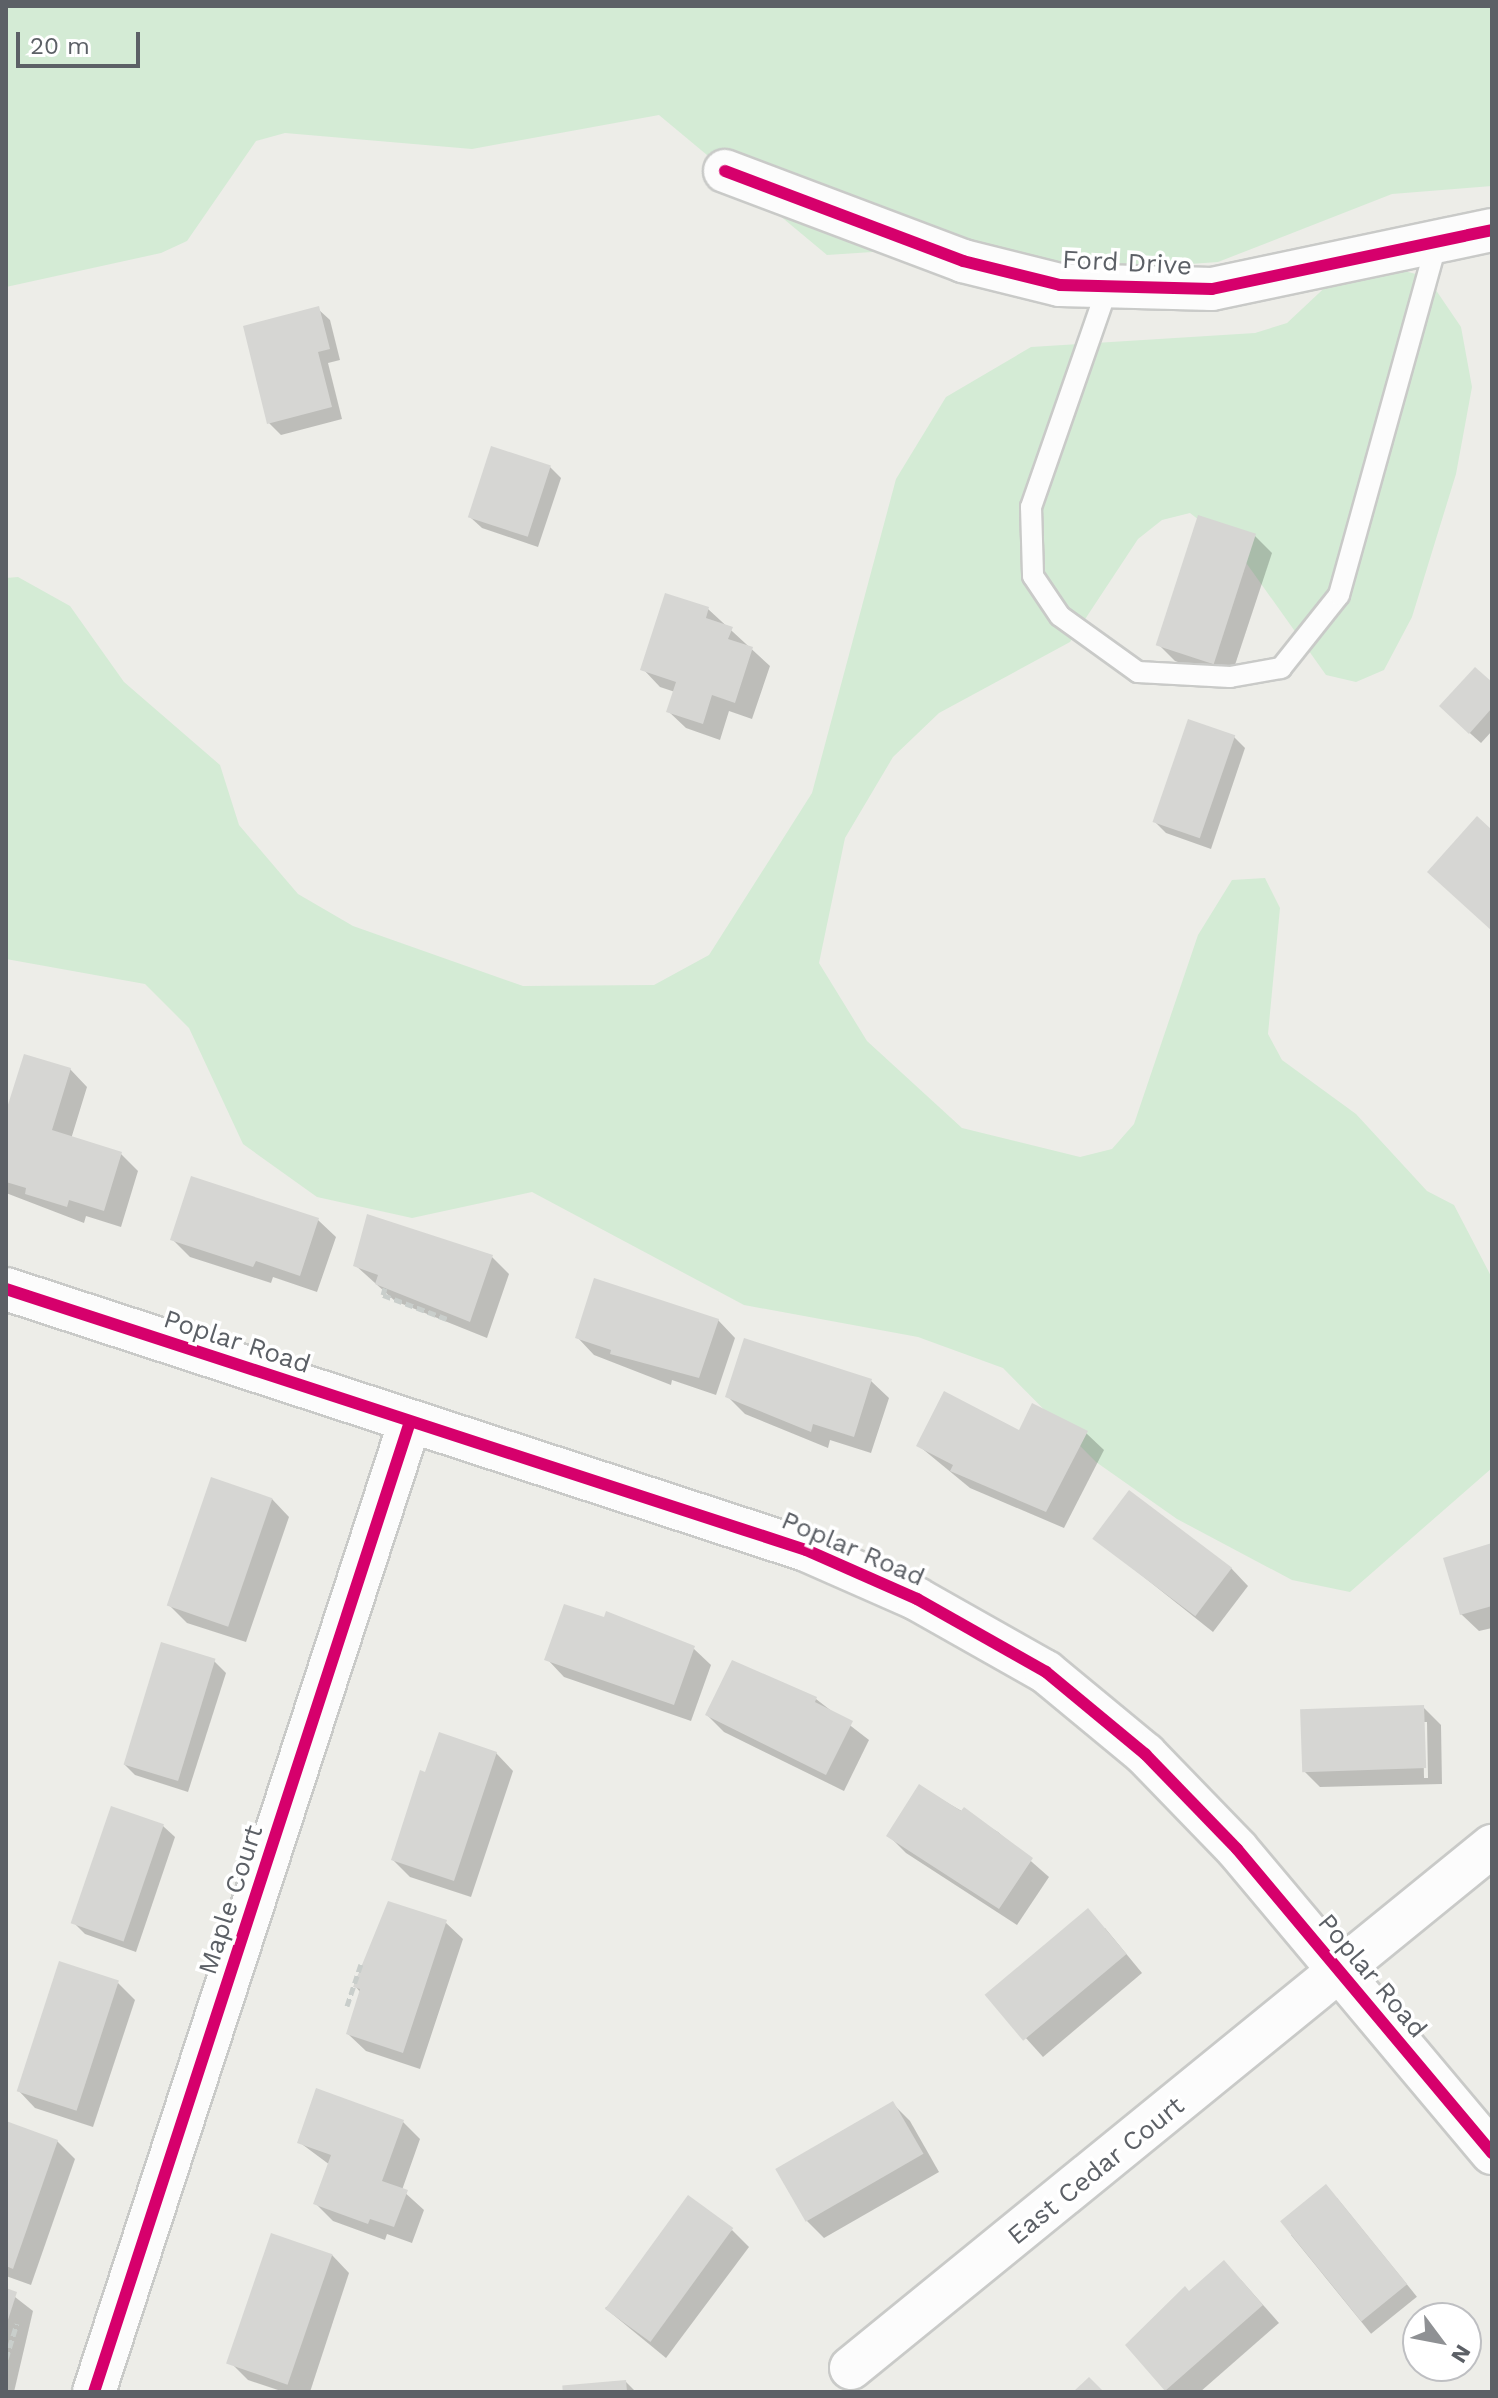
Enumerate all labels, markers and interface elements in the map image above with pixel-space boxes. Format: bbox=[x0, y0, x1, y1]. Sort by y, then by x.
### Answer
scale bar bbox=[20, 16, 144, 66]
text: 20 m bbox=[30, 32, 90, 60]
street label: Ford Drive bbox=[1061, 244, 1193, 282]
street label: Poplar Road bbox=[159, 1304, 315, 1380]
street label: Poplar Road bbox=[776, 1505, 930, 1593]
street label: Maple Court bbox=[192, 1821, 270, 1979]
street label: Poplar Road bbox=[1311, 1907, 1433, 2045]
street label: East Cedar Court bbox=[1001, 2090, 1191, 2252]
north arrow bbox=[1402, 2302, 1482, 2382]
text: N bbox=[1446, 2340, 1476, 2367]

